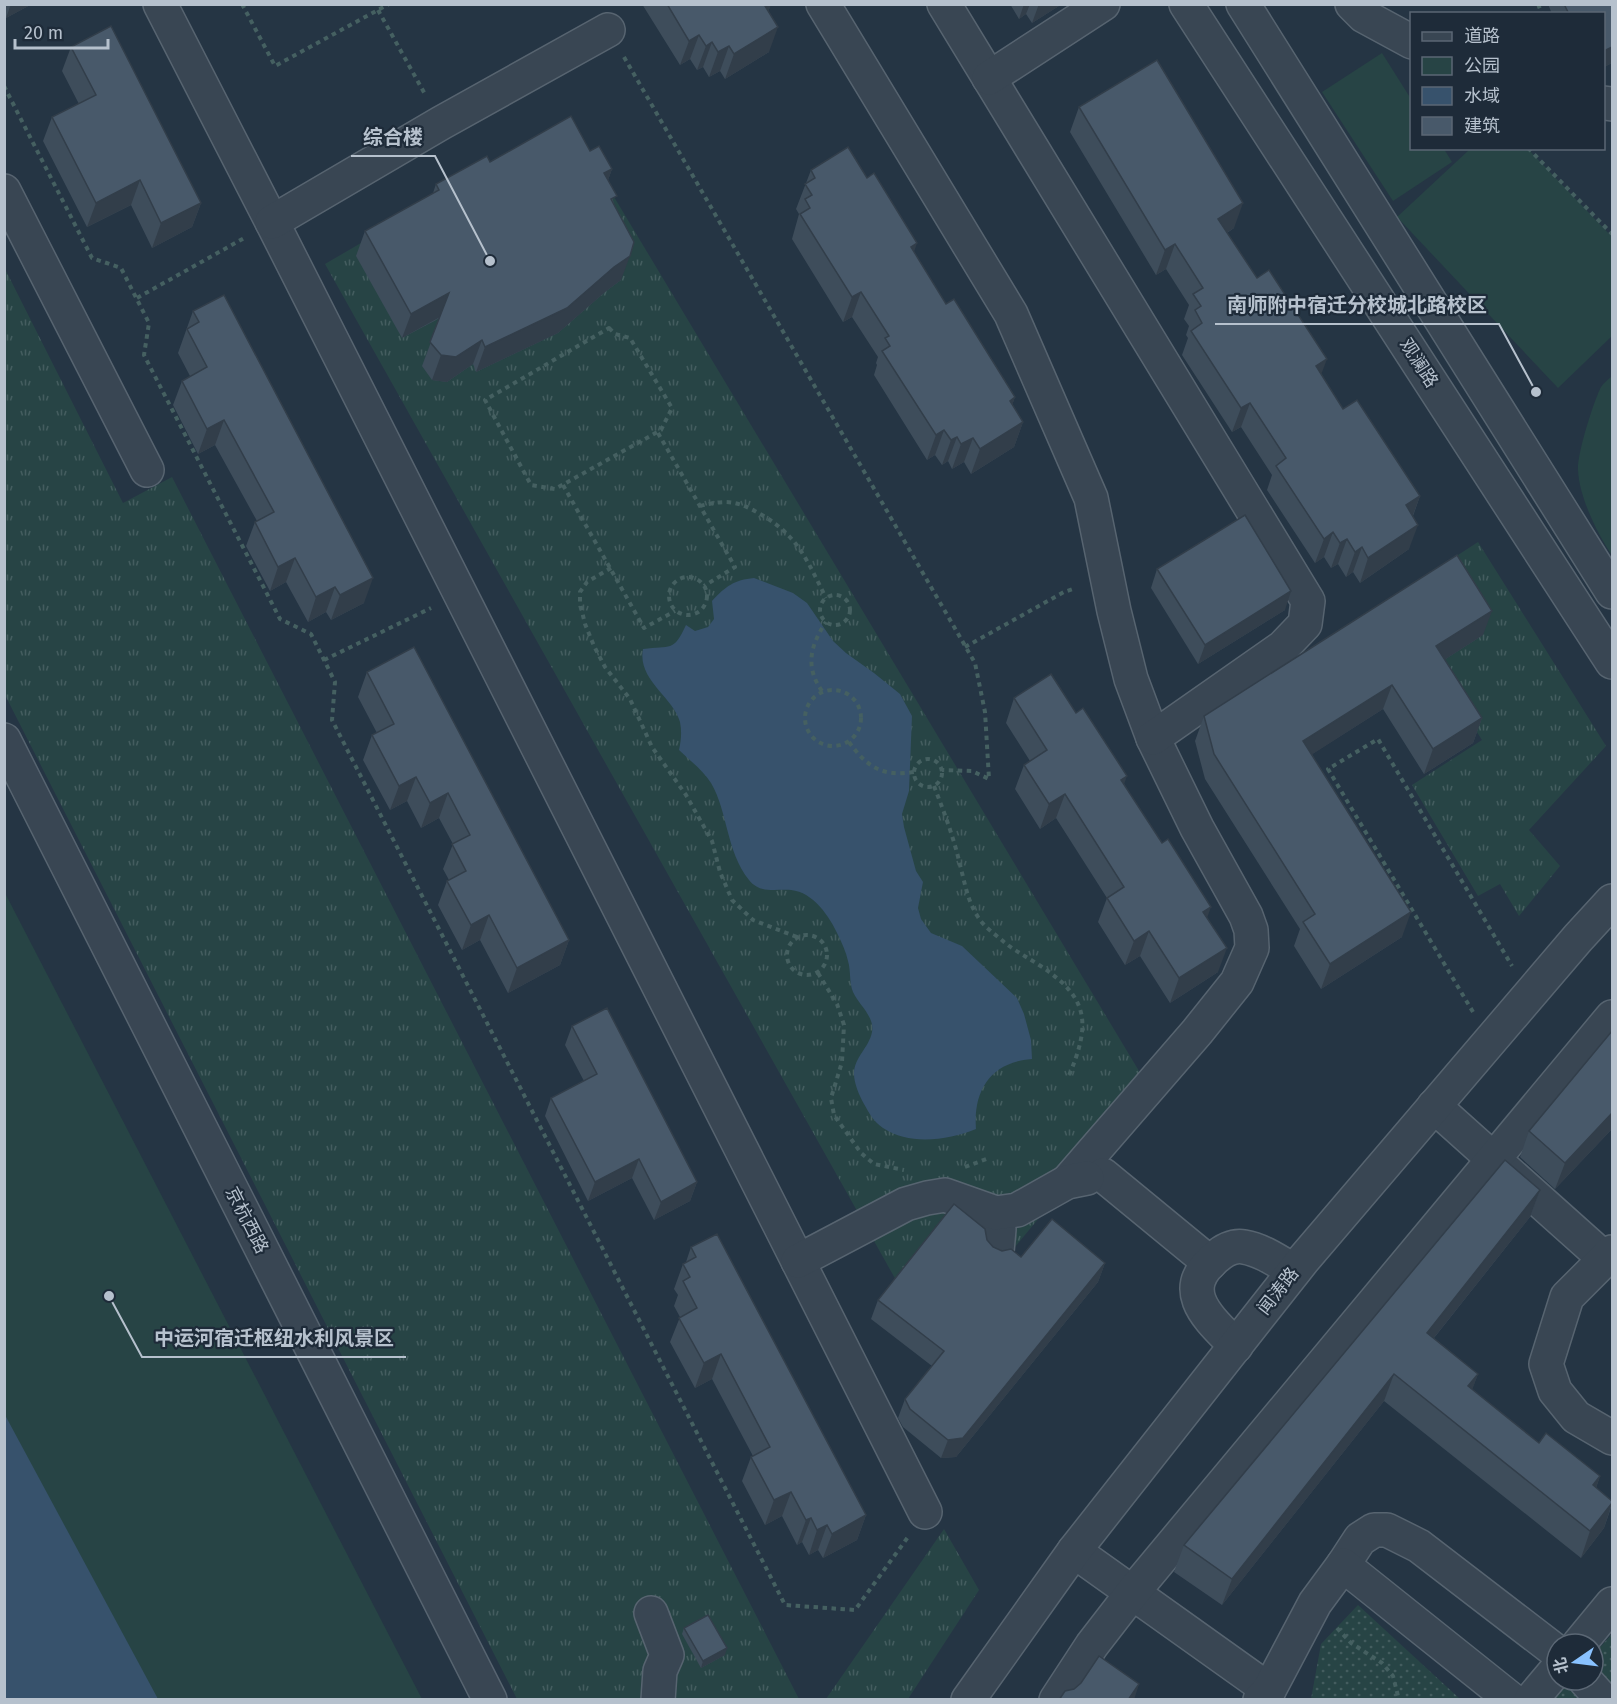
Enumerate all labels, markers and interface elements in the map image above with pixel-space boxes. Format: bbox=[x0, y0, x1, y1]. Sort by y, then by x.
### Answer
scale bar bbox=[15, 12, 108, 50]
legend bbox=[1410, 12, 1605, 150]
text: 20 m bbox=[24, 22, 63, 44]
text: 道路 bbox=[1464, 25, 1500, 47]
text: 公园 bbox=[1464, 55, 1500, 77]
text: 水域 bbox=[1464, 85, 1500, 107]
text: 建筑 bbox=[1464, 115, 1500, 137]
callout: 综合楼 bbox=[351, 118, 435, 156]
text: 综合楼 bbox=[363, 125, 423, 149]
callout: 南师附中宿迁分校城北路校区 bbox=[1215, 286, 1499, 324]
text: 南师附中宿迁分校城北路校区 bbox=[1227, 293, 1487, 317]
street label: 观澜路 bbox=[1395, 334, 1443, 392]
street label: 京杭西路 bbox=[221, 1183, 273, 1257]
street label: 闻涛路 bbox=[1253, 1263, 1303, 1319]
callout: 中运河宿迁枢纽水利风景区 bbox=[142, 1319, 406, 1357]
text: 中运河宿迁枢纽水利风景区 bbox=[154, 1326, 394, 1350]
north arrow bbox=[1545, 1632, 1605, 1692]
text: 北 bbox=[1550, 1655, 1572, 1676]

